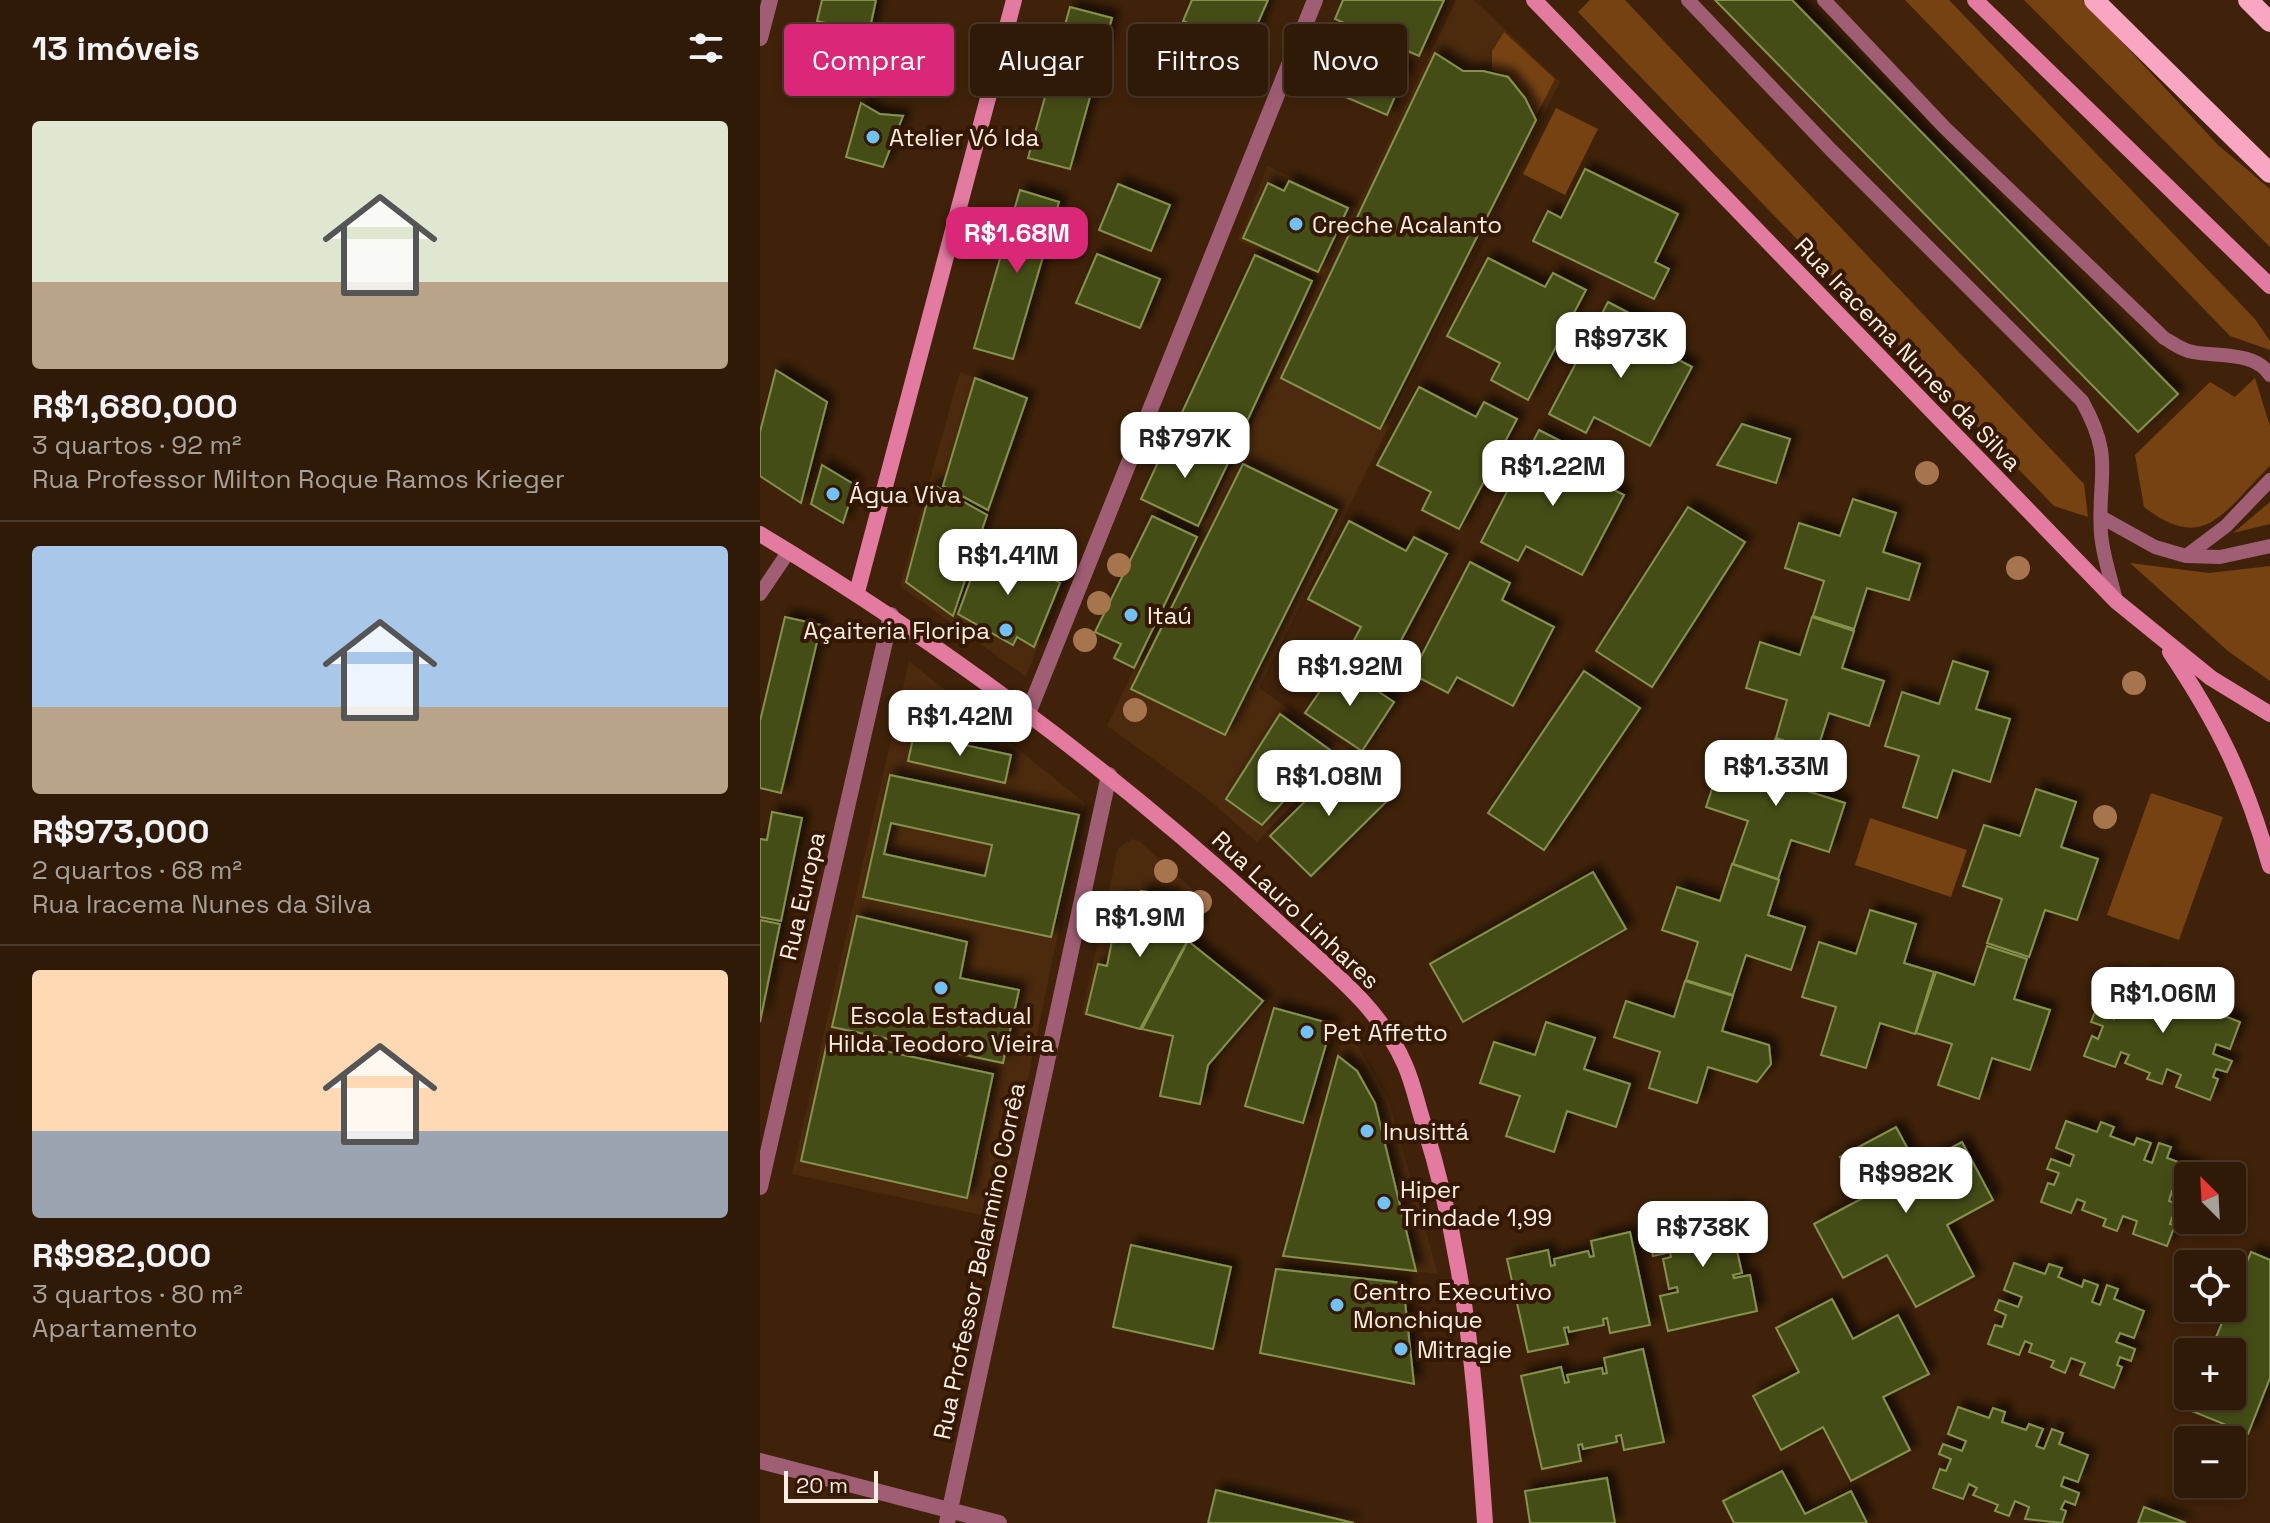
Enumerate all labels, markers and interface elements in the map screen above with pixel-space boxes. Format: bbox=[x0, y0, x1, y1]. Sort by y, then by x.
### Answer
chip: Comprar bbox=[784, 24, 954, 96]
chip: Alugar bbox=[970, 24, 1112, 96]
chip: Filtros bbox=[1128, 24, 1268, 96]
chip: Novo bbox=[1284, 24, 1407, 96]
icon: filters bbox=[684, 26, 728, 70]
text: 13 imóveis bbox=[32, 27, 200, 70]
place label: Atelier Vó Ida bbox=[889, 122, 1040, 153]
marker: Atelier Vó Ida bbox=[864, 128, 882, 146]
icon: home bbox=[308, 173, 452, 317]
pin: R$1.68M bbox=[943, 207, 1091, 275]
place label: Creche Acalanto bbox=[1312, 209, 1502, 240]
marker: Creche Acalanto bbox=[1287, 215, 1305, 233]
text: R$1.68M bbox=[964, 216, 1070, 250]
street label: Rua Iracema Nunes da Silva bbox=[1788, 230, 2028, 478]
pin: R$973K bbox=[1556, 312, 1686, 380]
text: R$973K bbox=[1574, 321, 1668, 355]
text: R$1,680,000 bbox=[32, 385, 238, 428]
pin: R$797K bbox=[1120, 412, 1250, 480]
text: R$797K bbox=[1139, 421, 1231, 455]
text: 3 quartos · 92 m² bbox=[32, 428, 241, 462]
pin: R$1.22M bbox=[1479, 440, 1627, 508]
text: R$1.22M bbox=[1500, 449, 1606, 483]
text: Rua Professor Milton Roque Ramos Krieger bbox=[32, 462, 565, 496]
place label: Água Viva bbox=[849, 479, 961, 510]
marker: Água Viva bbox=[824, 485, 842, 503]
pin: R$1.41M bbox=[934, 529, 1082, 597]
text: R$1.41M bbox=[957, 538, 1059, 572]
icon: home bbox=[308, 598, 452, 742]
place label: Itaú bbox=[1147, 600, 1192, 631]
marker: Itaú bbox=[1122, 606, 1140, 624]
place label: Açaiteria Floripa bbox=[803, 615, 990, 646]
marker: Açaiteria Floripa bbox=[997, 621, 1015, 639]
pin: R$1.92M bbox=[1276, 640, 1424, 708]
text: R$1.92M bbox=[1297, 649, 1403, 683]
pin: R$1.42M bbox=[886, 690, 1034, 758]
text: R$1.42M bbox=[907, 699, 1013, 733]
pin: R$1.33M bbox=[1702, 740, 1850, 808]
text: R$1.33M bbox=[1723, 749, 1829, 783]
pin: R$1.08M bbox=[1255, 750, 1403, 818]
text: R$1.08M bbox=[1276, 759, 1382, 793]
text: R$973,000 bbox=[32, 810, 210, 853]
street label: Rua Lauro Linhares bbox=[1206, 824, 1386, 996]
street label: Rua Europa bbox=[772, 829, 832, 963]
text: 2 quartos · 68 m² bbox=[32, 853, 242, 887]
text: Rua Iracema Nunes da Silva bbox=[32, 887, 372, 921]
pin: R$1.9M bbox=[1075, 891, 1205, 959]
text: R$1.9M bbox=[1095, 900, 1185, 934]
pin: R$1.06M bbox=[2089, 967, 2237, 1035]
text: R$1.06M bbox=[2109, 976, 2217, 1010]
marker: Escola Estadual Hilda Teodoro Vieira bbox=[932, 979, 950, 997]
place label: Escola Estadual Hilda Teodoro Vieira bbox=[828, 1000, 1054, 1059]
place label: Pet Affetto bbox=[1323, 1017, 1448, 1048]
icon: home bbox=[308, 1022, 452, 1166]
marker: Pet Affetto bbox=[1298, 1023, 1316, 1041]
street label: Rua Professor Belarmino Corrêa bbox=[926, 1080, 1032, 1442]
place label: Inusittá bbox=[1383, 1116, 1469, 1147]
marker: Inusittá bbox=[1358, 1122, 1376, 1140]
pin: R$982K bbox=[1841, 1147, 1971, 1215]
text: R$982K bbox=[1858, 1156, 1954, 1190]
north arrow bbox=[2174, 1162, 2246, 1234]
map controls bbox=[2174, 1162, 2246, 1498]
place label: Hiper Trindade 1,99 bbox=[1400, 1174, 1552, 1233]
marker: Hiper Trindade 1,99 bbox=[1375, 1194, 1393, 1212]
pin: R$738K bbox=[1638, 1201, 1768, 1269]
text: R$738K bbox=[1656, 1210, 1750, 1244]
text: R$982,000 bbox=[32, 1234, 211, 1277]
button: locate bbox=[2174, 1250, 2246, 1322]
place label: Centro Executivo Monchique bbox=[1353, 1276, 1552, 1335]
text: 3 quartos · 80 m² bbox=[32, 1277, 243, 1311]
marker: Centro Executivo Monchique bbox=[1328, 1296, 1346, 1314]
text: Apartamento bbox=[32, 1311, 198, 1345]
place label: Mitragie bbox=[1417, 1334, 1512, 1365]
button: + bbox=[2174, 1338, 2246, 1410]
marker: Mitragie bbox=[1392, 1340, 1410, 1358]
button: − bbox=[2174, 1426, 2246, 1498]
scale bar bbox=[784, 1467, 878, 1503]
text: 20 m bbox=[796, 1471, 848, 1499]

